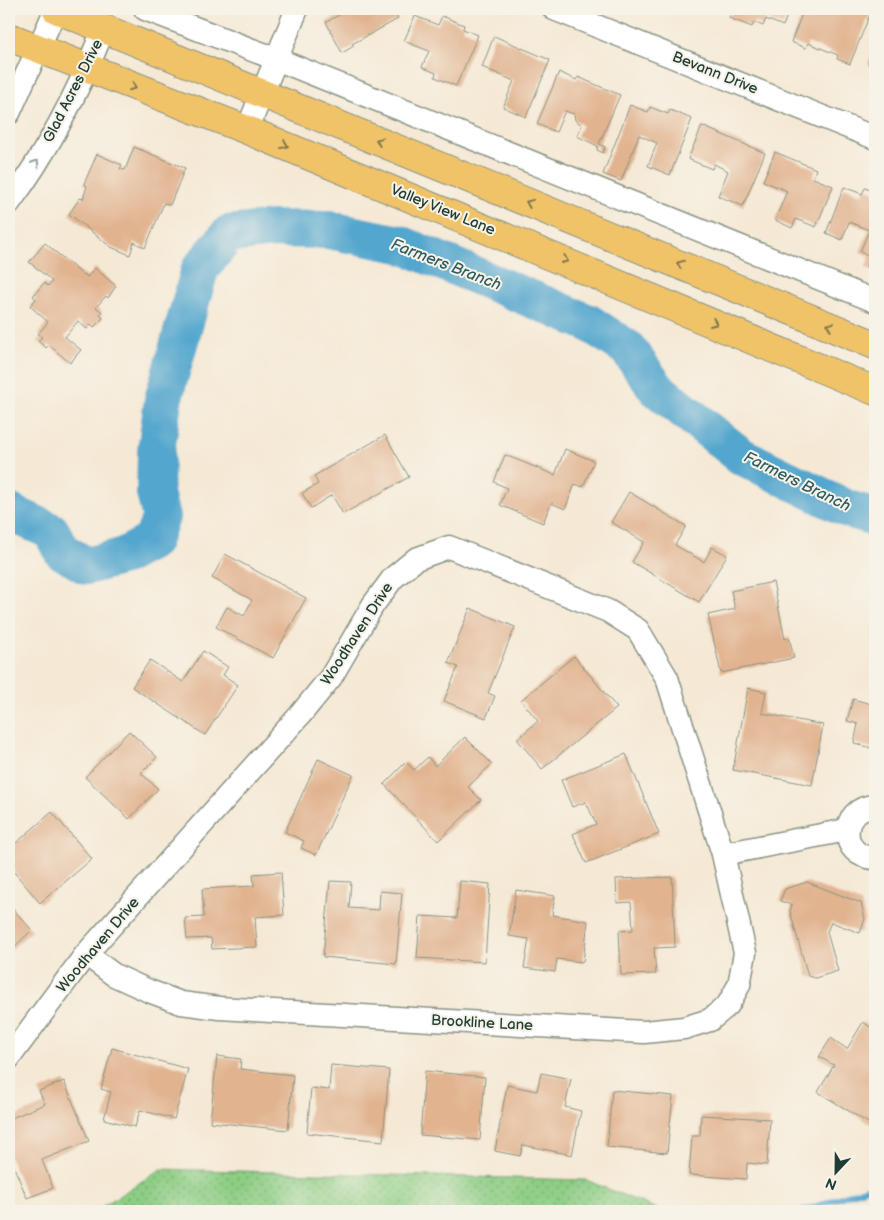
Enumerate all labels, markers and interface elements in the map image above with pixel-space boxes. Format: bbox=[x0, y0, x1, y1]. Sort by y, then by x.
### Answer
street label: Glad Acres Drive bbox=[39, 36, 107, 146]
street label: Bevann Drive bbox=[669, 47, 761, 99]
one-way arrow bbox=[128, 81, 137, 91]
one-way arrow bbox=[375, 137, 384, 147]
one-way arrow bbox=[280, 139, 289, 150]
one-way arrow bbox=[29, 159, 39, 168]
street label: Valley View Lane bbox=[388, 180, 498, 240]
one-way arrow bbox=[526, 198, 534, 208]
water label: Farmers Branch bbox=[388, 235, 504, 295]
one-way arrow bbox=[560, 255, 568, 265]
one-way arrow bbox=[676, 260, 685, 271]
one-way arrow bbox=[710, 318, 718, 328]
one-way arrow bbox=[826, 322, 835, 332]
water label: Farmers Branch bbox=[741, 448, 854, 516]
street label: Woodhaven Drive bbox=[317, 579, 397, 689]
street label: Woodhaven Drive bbox=[52, 893, 144, 997]
street label: Brookline Lane bbox=[431, 1011, 534, 1035]
north arrow bbox=[812, 1148, 862, 1198]
text: N bbox=[823, 1174, 839, 1193]

